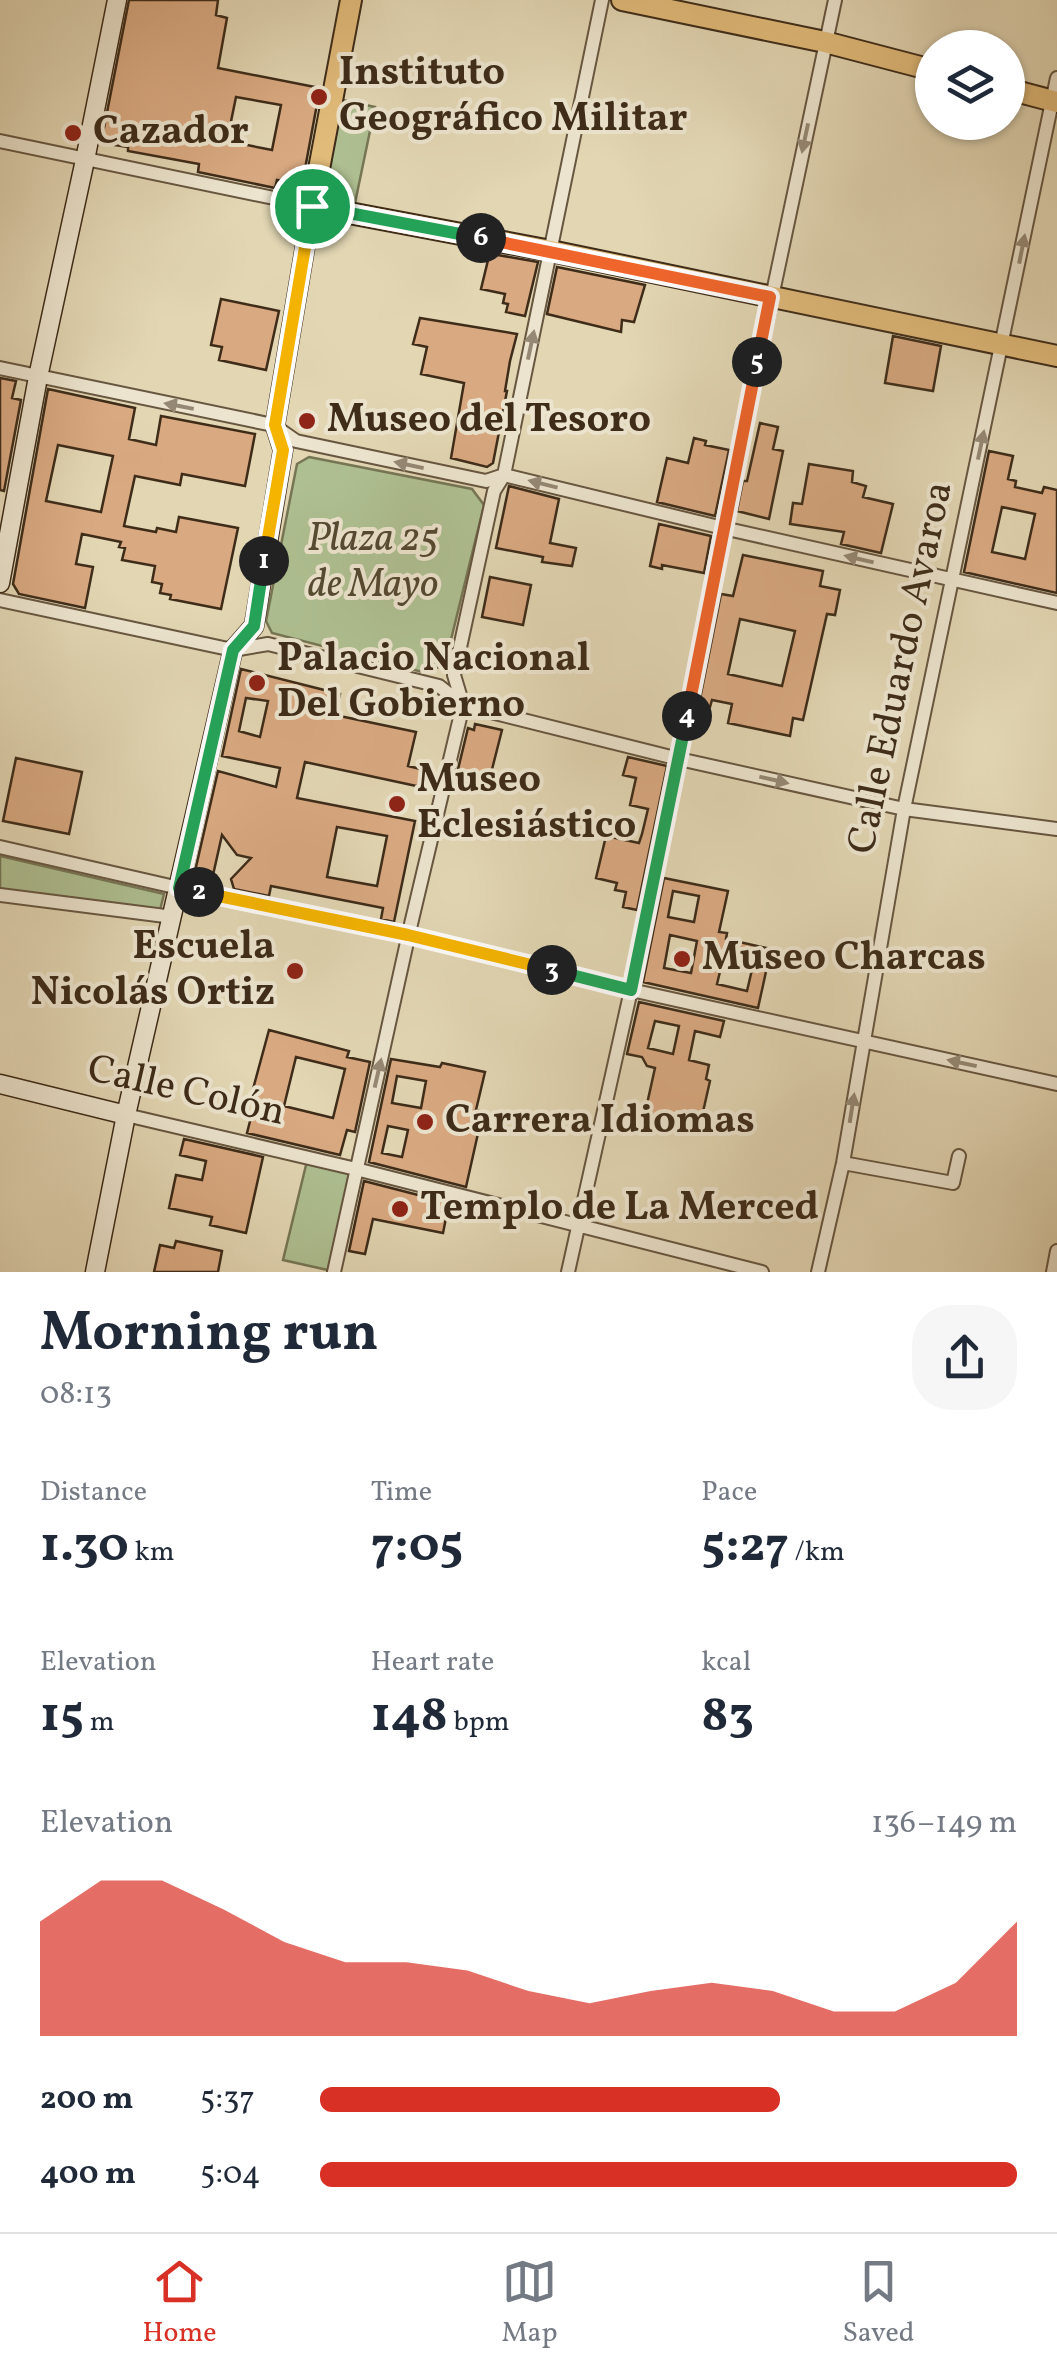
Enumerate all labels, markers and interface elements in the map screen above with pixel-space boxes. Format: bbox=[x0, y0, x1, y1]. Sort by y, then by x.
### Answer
map controls bbox=[915, 30, 1025, 140]
button: layers bbox=[915, 30, 1025, 140]
place label: Instituto Geográfico Militar bbox=[339, 46, 688, 148]
marker: Instituto Geográfico Militar bbox=[308, 86, 330, 108]
place label: Cazador bbox=[93, 105, 249, 161]
marker: Cazador bbox=[62, 122, 84, 144]
one-way arrow bbox=[796, 123, 812, 154]
pin bbox=[270, 164, 355, 249]
icon: arrive bbox=[285, 179, 340, 234]
pin: 6 bbox=[456, 213, 506, 263]
text: 6 bbox=[473, 218, 489, 257]
one-way arrow bbox=[1014, 233, 1030, 264]
one-way arrow bbox=[523, 329, 539, 360]
pin: 5 bbox=[732, 337, 782, 387]
text: 5 bbox=[750, 342, 764, 381]
place label: Museo del Tesoro bbox=[327, 393, 651, 449]
one-way arrow bbox=[163, 397, 194, 413]
marker: Museo del Tesoro bbox=[296, 410, 318, 432]
one-way arrow bbox=[973, 430, 989, 461]
one-way arrow bbox=[393, 456, 424, 472]
one-way arrow bbox=[527, 476, 558, 492]
street label: Calle Eduardo Avaroa bbox=[835, 477, 969, 859]
park label: Plaza 25 de Mayo bbox=[307, 512, 439, 614]
pin: 1 bbox=[239, 536, 289, 586]
text: 1 bbox=[258, 541, 270, 580]
one-way arrow bbox=[843, 551, 874, 566]
place label: Palacio Nacional Del Gobierno bbox=[277, 632, 590, 734]
marker: Palacio Nacional Del Gobierno bbox=[246, 672, 268, 694]
pin: 4 bbox=[662, 691, 712, 741]
text: 4 bbox=[679, 696, 695, 735]
place label: Museo Eclesiástico bbox=[417, 753, 636, 855]
one-way arrow bbox=[759, 773, 790, 788]
marker: Museo Eclesiástico bbox=[386, 793, 408, 815]
pin: 2 bbox=[174, 867, 224, 917]
text: 2 bbox=[192, 872, 206, 911]
place label: Escuela Nicolás Ortiz bbox=[31, 920, 275, 1022]
place label: Museo Charcas bbox=[702, 931, 986, 987]
pin: 3 bbox=[527, 945, 577, 995]
marker: Museo Charcas bbox=[671, 948, 693, 970]
text: 3 bbox=[545, 950, 559, 989]
marker: Escuela Nicolás Ortiz bbox=[284, 960, 306, 982]
street label: Calle Colón bbox=[82, 1042, 290, 1142]
one-way arrow bbox=[946, 1055, 977, 1070]
one-way arrow bbox=[370, 1058, 386, 1089]
one-way arrow bbox=[845, 1092, 860, 1123]
place label: Carrera Idiomas bbox=[445, 1094, 755, 1150]
marker: Carrera Idiomas bbox=[414, 1111, 436, 1133]
place label: Templo de La Merced bbox=[420, 1181, 819, 1237]
marker: Templo de La Merced bbox=[389, 1198, 411, 1220]
text: Morning run bbox=[40, 1297, 379, 1373]
button: share bbox=[912, 1305, 1017, 1410]
text: 08:13 bbox=[40, 1373, 112, 1417]
text: Distance bbox=[40, 1473, 147, 1512]
text: Time bbox=[371, 1473, 432, 1512]
text: Pace bbox=[701, 1473, 757, 1512]
text: 1.30 bbox=[40, 1512, 129, 1582]
text: 7:05 bbox=[371, 1512, 463, 1582]
text: 5:27 bbox=[701, 1512, 789, 1582]
text: km bbox=[129, 1533, 175, 1572]
text: /km bbox=[789, 1533, 845, 1572]
text: Elevation bbox=[40, 1643, 156, 1682]
text: Heart rate bbox=[371, 1643, 494, 1682]
text: kcal bbox=[701, 1643, 751, 1682]
text: 15 bbox=[40, 1682, 84, 1752]
text: 148 bbox=[371, 1682, 448, 1752]
text: 83 bbox=[701, 1682, 754, 1752]
text: m bbox=[84, 1703, 115, 1742]
text: bpm bbox=[448, 1703, 510, 1742]
text: Elevation bbox=[40, 1802, 173, 1846]
text: 136–149 m bbox=[871, 1802, 1017, 1846]
text: 200 m bbox=[40, 2078, 134, 2122]
text: 5:37 bbox=[200, 2078, 255, 2122]
text: 400 m bbox=[40, 2153, 136, 2197]
text: 5:04 bbox=[200, 2153, 260, 2197]
tab: Home bbox=[142, 2254, 217, 2353]
tab: Map bbox=[501, 2254, 557, 2353]
tab: Saved bbox=[842, 2254, 915, 2353]

